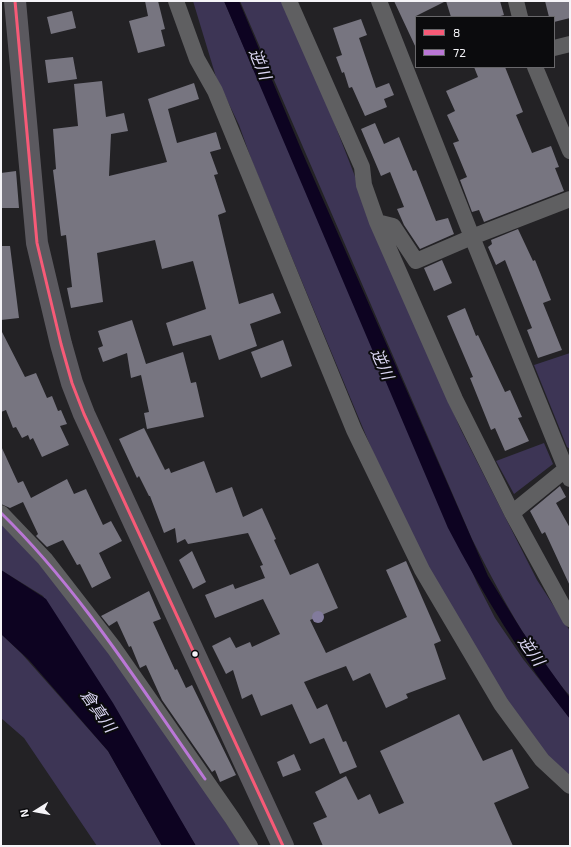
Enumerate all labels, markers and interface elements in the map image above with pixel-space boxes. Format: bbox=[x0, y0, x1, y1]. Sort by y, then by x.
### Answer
legend bbox=[415, 16, 555, 68]
text: 8 bbox=[453, 25, 460, 39]
text: 72 bbox=[453, 45, 466, 59]
water label: 逆川 bbox=[245, 46, 275, 82]
water label: 逆川 bbox=[367, 345, 397, 383]
water label: 逆川 bbox=[514, 632, 548, 670]
unlabelled marker bbox=[190, 649, 200, 659]
water label: 倉真川 bbox=[76, 686, 120, 736]
north arrow bbox=[16, 791, 56, 831]
text: N bbox=[17, 808, 31, 819]

